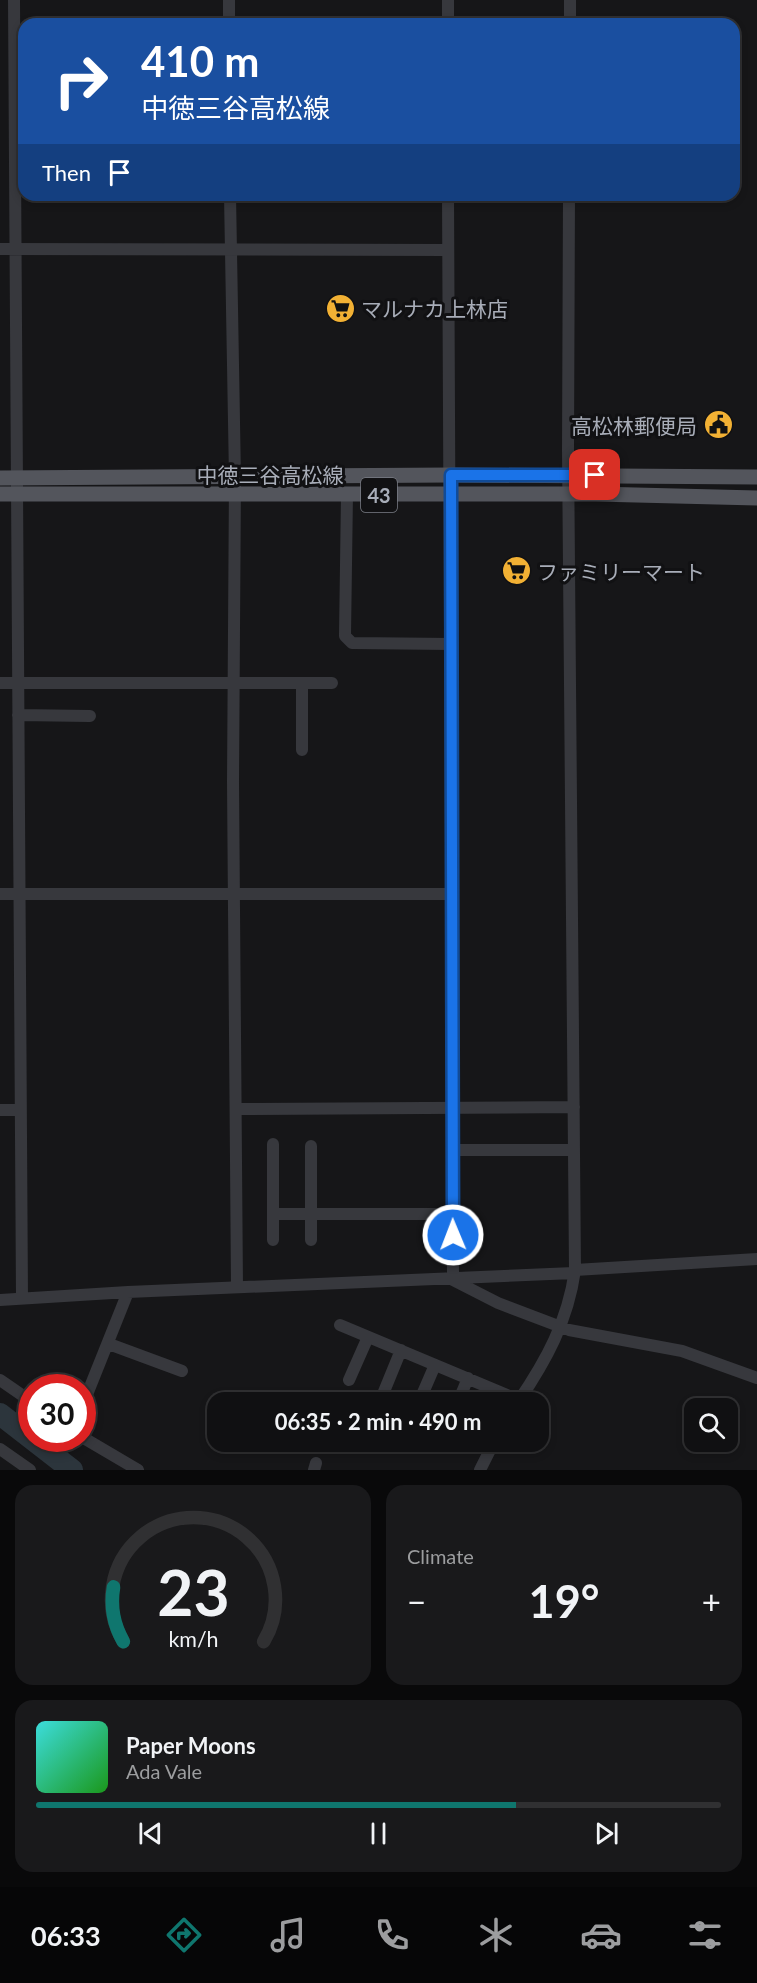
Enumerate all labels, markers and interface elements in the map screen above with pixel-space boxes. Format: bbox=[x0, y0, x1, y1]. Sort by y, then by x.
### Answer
text: 410 m bbox=[141, 36, 259, 86]
icon: right bbox=[42, 42, 120, 120]
text: 中徳三谷高松線 bbox=[141, 91, 330, 124]
icon: arrive bbox=[103, 156, 136, 189]
text: Then bbox=[42, 159, 91, 186]
supermarket icon: マルナカ上林店 bbox=[324, 292, 356, 324]
place label: マルナカ上林店 bbox=[361, 296, 508, 321]
public building icon: 高松林郵便局 bbox=[702, 409, 734, 441]
place label: 高松林郵便局 bbox=[571, 413, 697, 438]
pin bbox=[569, 449, 620, 500]
icon: arrive bbox=[578, 458, 611, 491]
street label: 中徳三谷高松線 bbox=[197, 462, 344, 487]
road number: 43 bbox=[361, 478, 397, 512]
supermarket icon: ファミリーマート bbox=[500, 555, 532, 587]
place label: ファミリーマート bbox=[537, 559, 705, 584]
position arrow bbox=[421, 1203, 485, 1267]
speed limit sign: 30 bbox=[18, 1374, 96, 1452]
map controls bbox=[684, 1398, 738, 1452]
button: search bbox=[684, 1398, 738, 1452]
text: 06:35 · 2 min · 490 m bbox=[275, 1408, 481, 1435]
text: Climate bbox=[407, 1544, 474, 1568]
text: 23 bbox=[157, 1554, 229, 1629]
text: 19° bbox=[529, 1574, 599, 1628]
text: − bbox=[407, 1581, 426, 1621]
text: + bbox=[702, 1581, 721, 1621]
text: km/h bbox=[168, 1626, 218, 1652]
text: Paper Moons bbox=[126, 1732, 256, 1759]
text: Ada Vale bbox=[126, 1759, 202, 1783]
icon: previous bbox=[134, 1817, 167, 1850]
icon: pause bbox=[362, 1817, 395, 1850]
icon: next bbox=[590, 1817, 623, 1850]
icon: directions bbox=[163, 1914, 205, 1956]
icon: music bbox=[267, 1914, 309, 1956]
icon: phone bbox=[371, 1914, 413, 1956]
icon: climate bbox=[475, 1914, 517, 1956]
icon: car bbox=[580, 1914, 622, 1956]
icon: filters bbox=[684, 1914, 726, 1956]
text: 06:33 bbox=[31, 1919, 101, 1952]

